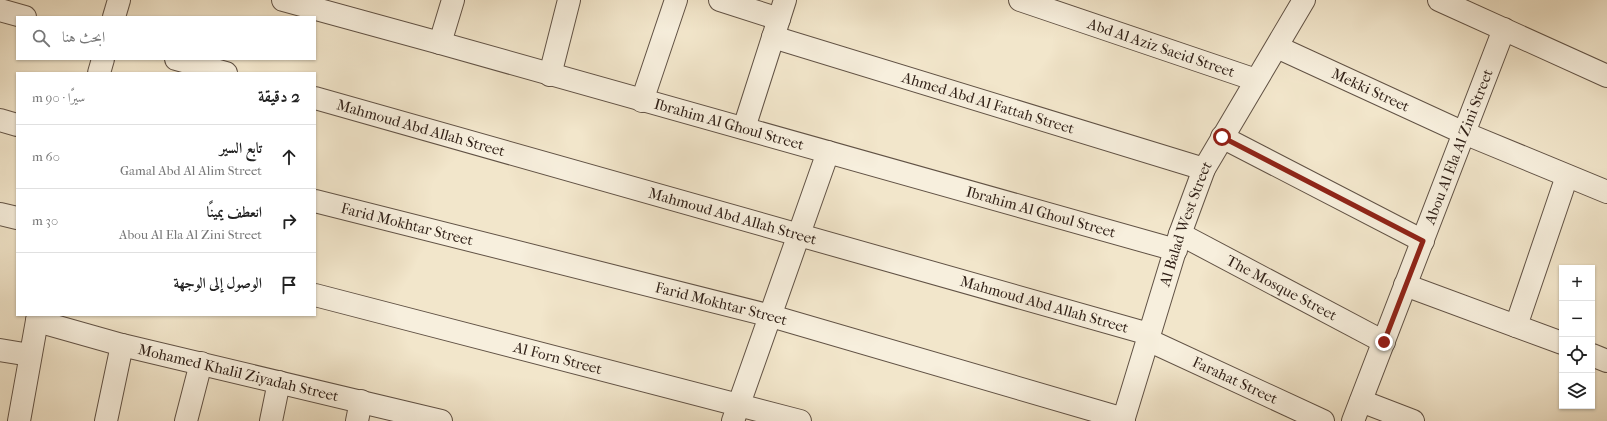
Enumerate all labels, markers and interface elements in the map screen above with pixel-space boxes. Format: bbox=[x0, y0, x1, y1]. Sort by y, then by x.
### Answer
street label: Abd Al Aziz Saeid Street bbox=[1084, 14, 1238, 81]
search box bbox=[16, 16, 316, 60]
icon: search bbox=[30, 27, 52, 49]
text: ابحث هنا bbox=[62, 28, 105, 46]
street label: Mekki Street bbox=[1329, 64, 1413, 116]
street label: Abou Al Ela Al Zini Street bbox=[1420, 66, 1497, 228]
street label: Ahmed Abd Al Fattah Street bbox=[899, 68, 1077, 138]
text: 2 دقيقة bbox=[258, 86, 300, 106]
text: سيرًا · 90 m bbox=[32, 90, 85, 105]
street label: Ibrahim Al Ghoul Street bbox=[652, 95, 806, 154]
street label: Mahmoud Abd Allah Street bbox=[335, 96, 508, 160]
route start bbox=[1213, 128, 1231, 146]
text: تابع السير bbox=[220, 139, 262, 157]
icon: ahead bbox=[278, 146, 300, 168]
text: 60 m bbox=[32, 149, 60, 164]
street label: Al Balad West Street bbox=[1155, 157, 1216, 289]
text: Gamal Abd Al Alim Street bbox=[120, 163, 262, 178]
street label: Ibrahim Al Ghoul Street bbox=[964, 182, 1118, 242]
street label: Mahmoud Abd Allah Street bbox=[646, 184, 819, 249]
street label: Farid Mokhtar Street bbox=[339, 199, 476, 250]
text: انعطف يمينًا bbox=[207, 203, 262, 221]
icon: right bbox=[278, 210, 300, 232]
text: 30 m bbox=[32, 213, 58, 228]
text: Abou Al Ela Al Zini Street bbox=[119, 227, 262, 242]
street label: The Mosque Street bbox=[1223, 251, 1341, 325]
map controls bbox=[1559, 265, 1595, 409]
button: + bbox=[1559, 265, 1595, 301]
street label: Mahmoud Abd Allah Street bbox=[958, 272, 1131, 337]
text: الوصول إلى الوجهة bbox=[173, 274, 262, 292]
icon: arrive bbox=[278, 274, 300, 296]
street label: Farid Mokhtar Street bbox=[653, 278, 790, 329]
button: − bbox=[1559, 301, 1595, 337]
route end bbox=[1375, 333, 1393, 351]
button: locate bbox=[1559, 337, 1595, 373]
street label: Al Forn Street bbox=[511, 338, 605, 378]
street label: Mohamed Khalil Ziyadah Street bbox=[136, 340, 341, 405]
street label: Farahat Street bbox=[1190, 353, 1281, 408]
button: layers bbox=[1559, 373, 1595, 409]

